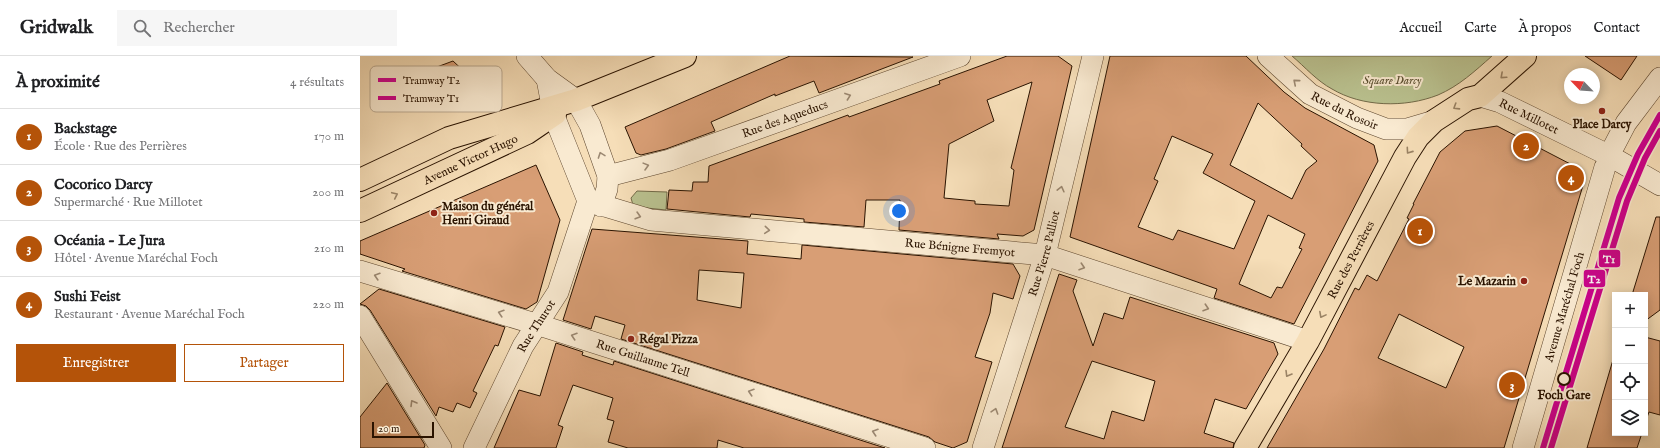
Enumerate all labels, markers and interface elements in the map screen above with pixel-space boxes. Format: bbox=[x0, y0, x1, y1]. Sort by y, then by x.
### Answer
search box bbox=[117, 10, 397, 46]
text: Gridwalk bbox=[20, 16, 93, 40]
icon: search bbox=[131, 17, 153, 39]
text: Rechercher bbox=[163, 18, 235, 37]
text: Accueil bbox=[1399, 19, 1442, 37]
text: Carte bbox=[1464, 19, 1497, 37]
text: À propos bbox=[1519, 19, 1571, 37]
text: Contact bbox=[1593, 19, 1640, 37]
legend bbox=[370, 66, 502, 112]
north arrow bbox=[1564, 68, 1600, 104]
one-way arrow bbox=[1500, 71, 1507, 78]
text: À proximité bbox=[16, 72, 100, 93]
park label: Square Darcy bbox=[1363, 73, 1422, 88]
text: 4 résultats bbox=[290, 74, 344, 91]
text: Tramway T2 bbox=[403, 74, 460, 88]
one-way arrow bbox=[1294, 79, 1301, 86]
street label: Rue du Rosoir bbox=[1308, 89, 1380, 133]
text: Tramway T1 bbox=[403, 92, 459, 106]
one-way arrow bbox=[845, 92, 852, 101]
street label: Rue Millotet bbox=[1496, 96, 1561, 138]
street label: Rue des Aqueducs bbox=[740, 97, 830, 142]
one-way arrow bbox=[1453, 102, 1460, 110]
marker: Place Darcy bbox=[1597, 106, 1607, 116]
place label: Place Darcy bbox=[1573, 117, 1633, 133]
text: Backstage bbox=[54, 119, 117, 138]
text: 1 bbox=[27, 128, 31, 145]
text: 170 m bbox=[314, 128, 344, 145]
street label: Avenue Victor Hugo bbox=[420, 131, 521, 189]
pin: 2 bbox=[1513, 131, 1539, 161]
text: École · Rue des Perrières bbox=[54, 138, 187, 155]
one-way arrow bbox=[1407, 146, 1414, 153]
one-way arrow bbox=[597, 152, 606, 159]
one-way arrow bbox=[642, 162, 649, 171]
pin: 4 bbox=[1558, 163, 1584, 193]
text: Cocorico Darcy bbox=[54, 175, 152, 194]
text: 2 bbox=[26, 184, 32, 201]
text: 200 m bbox=[312, 184, 344, 201]
one-way arrow bbox=[1056, 186, 1065, 193]
one-way arrow bbox=[391, 192, 399, 200]
text: Supermarché · Rue Millotet bbox=[54, 194, 203, 211]
place label: Maison du général Henri Giraud bbox=[442, 199, 534, 228]
your location bbox=[889, 201, 909, 221]
marker: Maison du général Henri Giraud bbox=[429, 208, 439, 218]
street label: Rue Pierre Palliot bbox=[1025, 209, 1063, 298]
one-way arrow bbox=[634, 211, 641, 220]
pin: 1 bbox=[1407, 216, 1433, 246]
street label: Rue des Perrières bbox=[1325, 218, 1378, 302]
one-way arrow bbox=[764, 225, 770, 234]
text: Océania - Le Jura bbox=[54, 231, 165, 250]
street label: Rue Bénigne Fremyot bbox=[904, 236, 1016, 260]
text: 3 bbox=[27, 240, 31, 257]
text: 210 m bbox=[314, 240, 344, 257]
line badge: T1 bbox=[1598, 249, 1621, 268]
text: Hôtel · Avenue Maréchal Foch bbox=[54, 250, 218, 267]
street label: Avenue Maréchal Foch bbox=[1541, 250, 1588, 365]
text: T1 bbox=[1602, 253, 1615, 267]
one-way arrow bbox=[1079, 262, 1086, 271]
line badge: T2 bbox=[1583, 269, 1606, 288]
one-way arrow bbox=[374, 272, 381, 281]
text: T2 bbox=[1586, 273, 1601, 287]
place label: Le Mazarin bbox=[1457, 274, 1517, 289]
marker: Le Mazarin bbox=[1519, 276, 1529, 286]
text: Sushi Feist bbox=[54, 287, 121, 306]
map controls bbox=[1612, 292, 1648, 436]
button: + bbox=[1612, 292, 1648, 328]
text: 4 bbox=[26, 296, 32, 313]
text: 220 m bbox=[313, 296, 344, 313]
street label: Rue Thurot bbox=[514, 297, 559, 355]
one-way arrow bbox=[1202, 303, 1209, 311]
text: Restaurant · Avenue Maréchal Foch bbox=[54, 306, 245, 323]
one-way arrow bbox=[498, 309, 505, 318]
one-way arrow bbox=[1319, 311, 1326, 318]
button: − bbox=[1612, 328, 1648, 364]
one-way arrow bbox=[570, 332, 577, 341]
place label: Régal Pizza bbox=[639, 332, 698, 348]
marker: Régal Pizza bbox=[626, 334, 636, 344]
street label: Rue Guillaume Tell bbox=[594, 337, 692, 381]
button: Enregistrer bbox=[16, 344, 176, 382]
button: Partager bbox=[184, 344, 344, 382]
button: locate bbox=[1612, 364, 1648, 400]
one-way arrow bbox=[1286, 370, 1293, 377]
pin: 3 bbox=[1499, 370, 1525, 400]
marker: Foch Gare bbox=[1557, 372, 1571, 386]
one-way arrow bbox=[747, 388, 754, 397]
place label: Foch Gare bbox=[1538, 388, 1591, 403]
one-way arrow bbox=[410, 400, 418, 407]
button: layers bbox=[1612, 400, 1648, 436]
one-way arrow bbox=[990, 408, 999, 415]
scale bar bbox=[372, 420, 434, 439]
text: 20 m bbox=[378, 422, 399, 436]
one-way arrow bbox=[871, 428, 878, 437]

